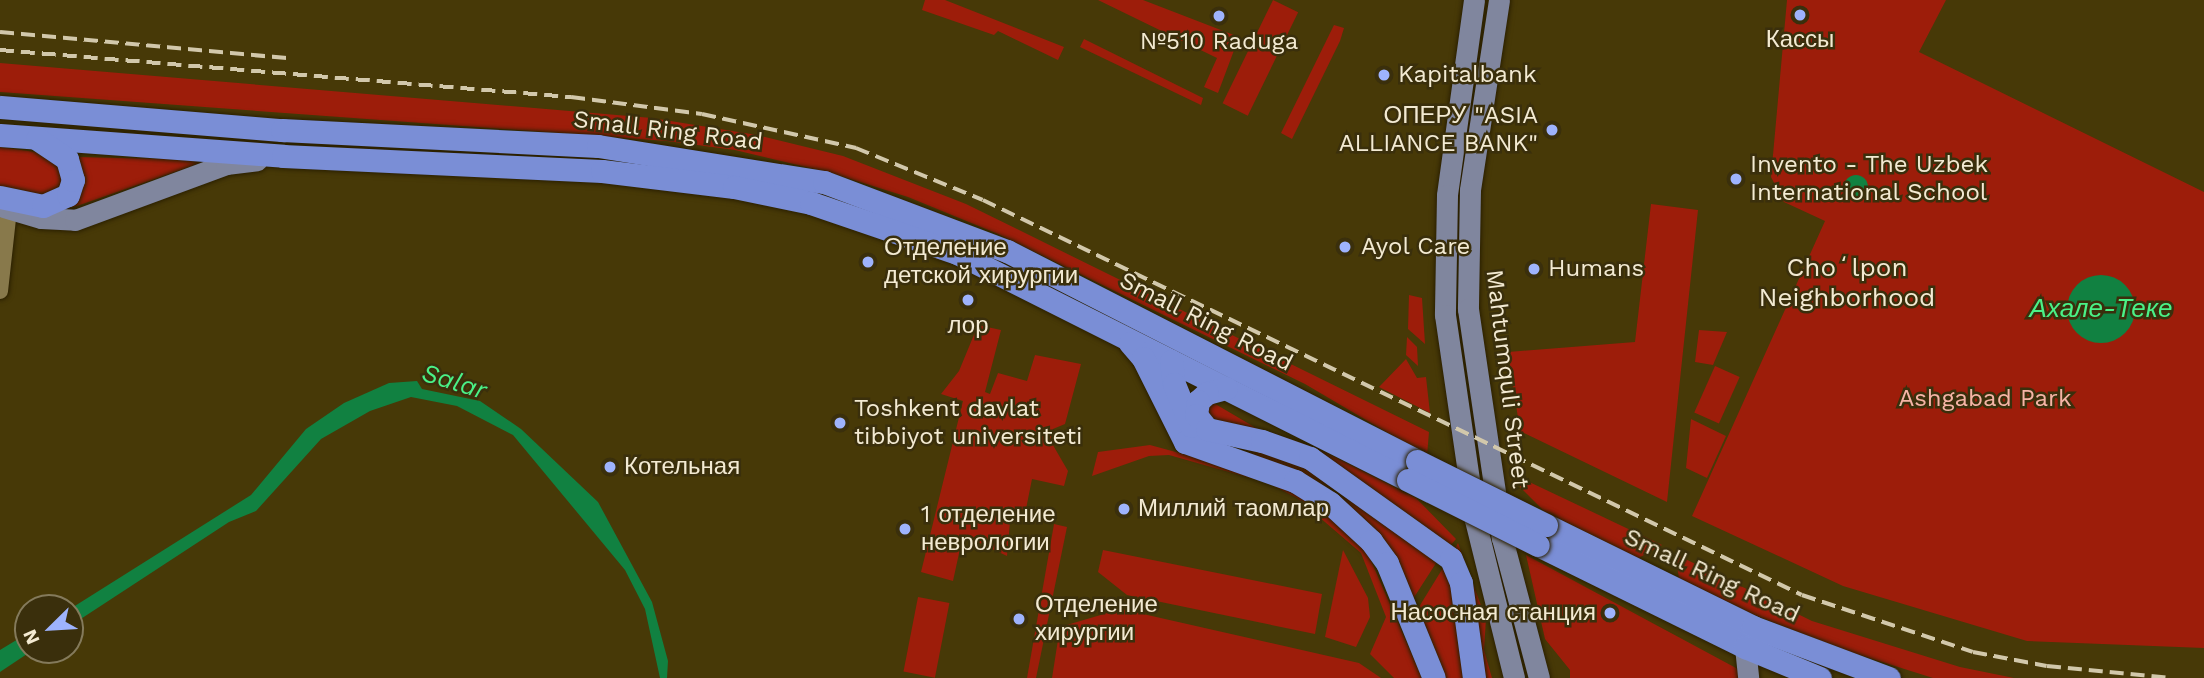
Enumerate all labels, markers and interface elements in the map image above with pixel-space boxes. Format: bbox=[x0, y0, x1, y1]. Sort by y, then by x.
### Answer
marker: Кассы bbox=[1792, 7, 1808, 23]
marker: №510 Raduga bbox=[1211, 8, 1227, 24]
place label: Кассы bbox=[1765, 26, 1835, 54]
place label: №510 Raduga bbox=[1140, 28, 1298, 56]
place label: Kapitalbank bbox=[1398, 61, 1537, 89]
marker: Kapitalbank bbox=[1376, 67, 1392, 83]
place label: ОПЕРУ "ASIA ALLIANCE BANK" bbox=[1339, 102, 1538, 158]
street label: Small Ring Road bbox=[571, 105, 765, 157]
marker: ОПЕРУ "ASIA ALLIANCE BANK" bbox=[1544, 122, 1560, 138]
place label: Invento - The Uzbek International School bbox=[1750, 151, 1989, 207]
marker: Invento - The Uzbek International School bbox=[1728, 171, 1744, 187]
place label: Ayol Care bbox=[1361, 233, 1471, 261]
place label: Отделение детской хирургии bbox=[884, 234, 1097, 290]
marker: Ayol Care bbox=[1335, 237, 1355, 257]
marker: Отделение детской хирургии bbox=[858, 252, 878, 272]
district label: Choʻlpon Neighborhood bbox=[1748, 252, 1946, 314]
place label: Humans bbox=[1548, 255, 1644, 283]
marker: Humans bbox=[1526, 261, 1542, 277]
street label: Small Ring Road bbox=[1114, 266, 1298, 378]
street label: Mahtumquli Street bbox=[1479, 268, 1535, 490]
marker: лор bbox=[960, 292, 976, 308]
water label: Ахале-Теке bbox=[2030, 293, 2172, 325]
place label: лор bbox=[946, 312, 990, 340]
water label: Salar bbox=[418, 357, 490, 407]
park label: Ashgabad Park bbox=[1898, 385, 2072, 413]
place label: Toshkent davlat tibbiyot universiteti bbox=[854, 395, 1082, 451]
marker: Toshkent davlat tibbiyot universiteti bbox=[832, 415, 848, 431]
place label: Котельная bbox=[624, 453, 748, 481]
marker: Котельная bbox=[602, 459, 618, 475]
place label: Миллий таомлар bbox=[1138, 495, 1339, 523]
place label: 1 отделение неврологии bbox=[921, 501, 1063, 557]
marker: Миллий таомлар bbox=[1116, 501, 1132, 517]
marker: 1 отделение неврологии bbox=[895, 519, 915, 539]
street label: Small Ring Road bbox=[1619, 523, 1805, 629]
place label: Отделение хирургии bbox=[1035, 591, 1163, 647]
north arrow bbox=[14, 594, 84, 664]
place label: Насосная станция bbox=[1380, 599, 1596, 627]
marker: Насосная станция bbox=[1602, 605, 1618, 621]
marker: Отделение хирургии bbox=[1009, 609, 1029, 629]
text: N bbox=[18, 626, 45, 648]

